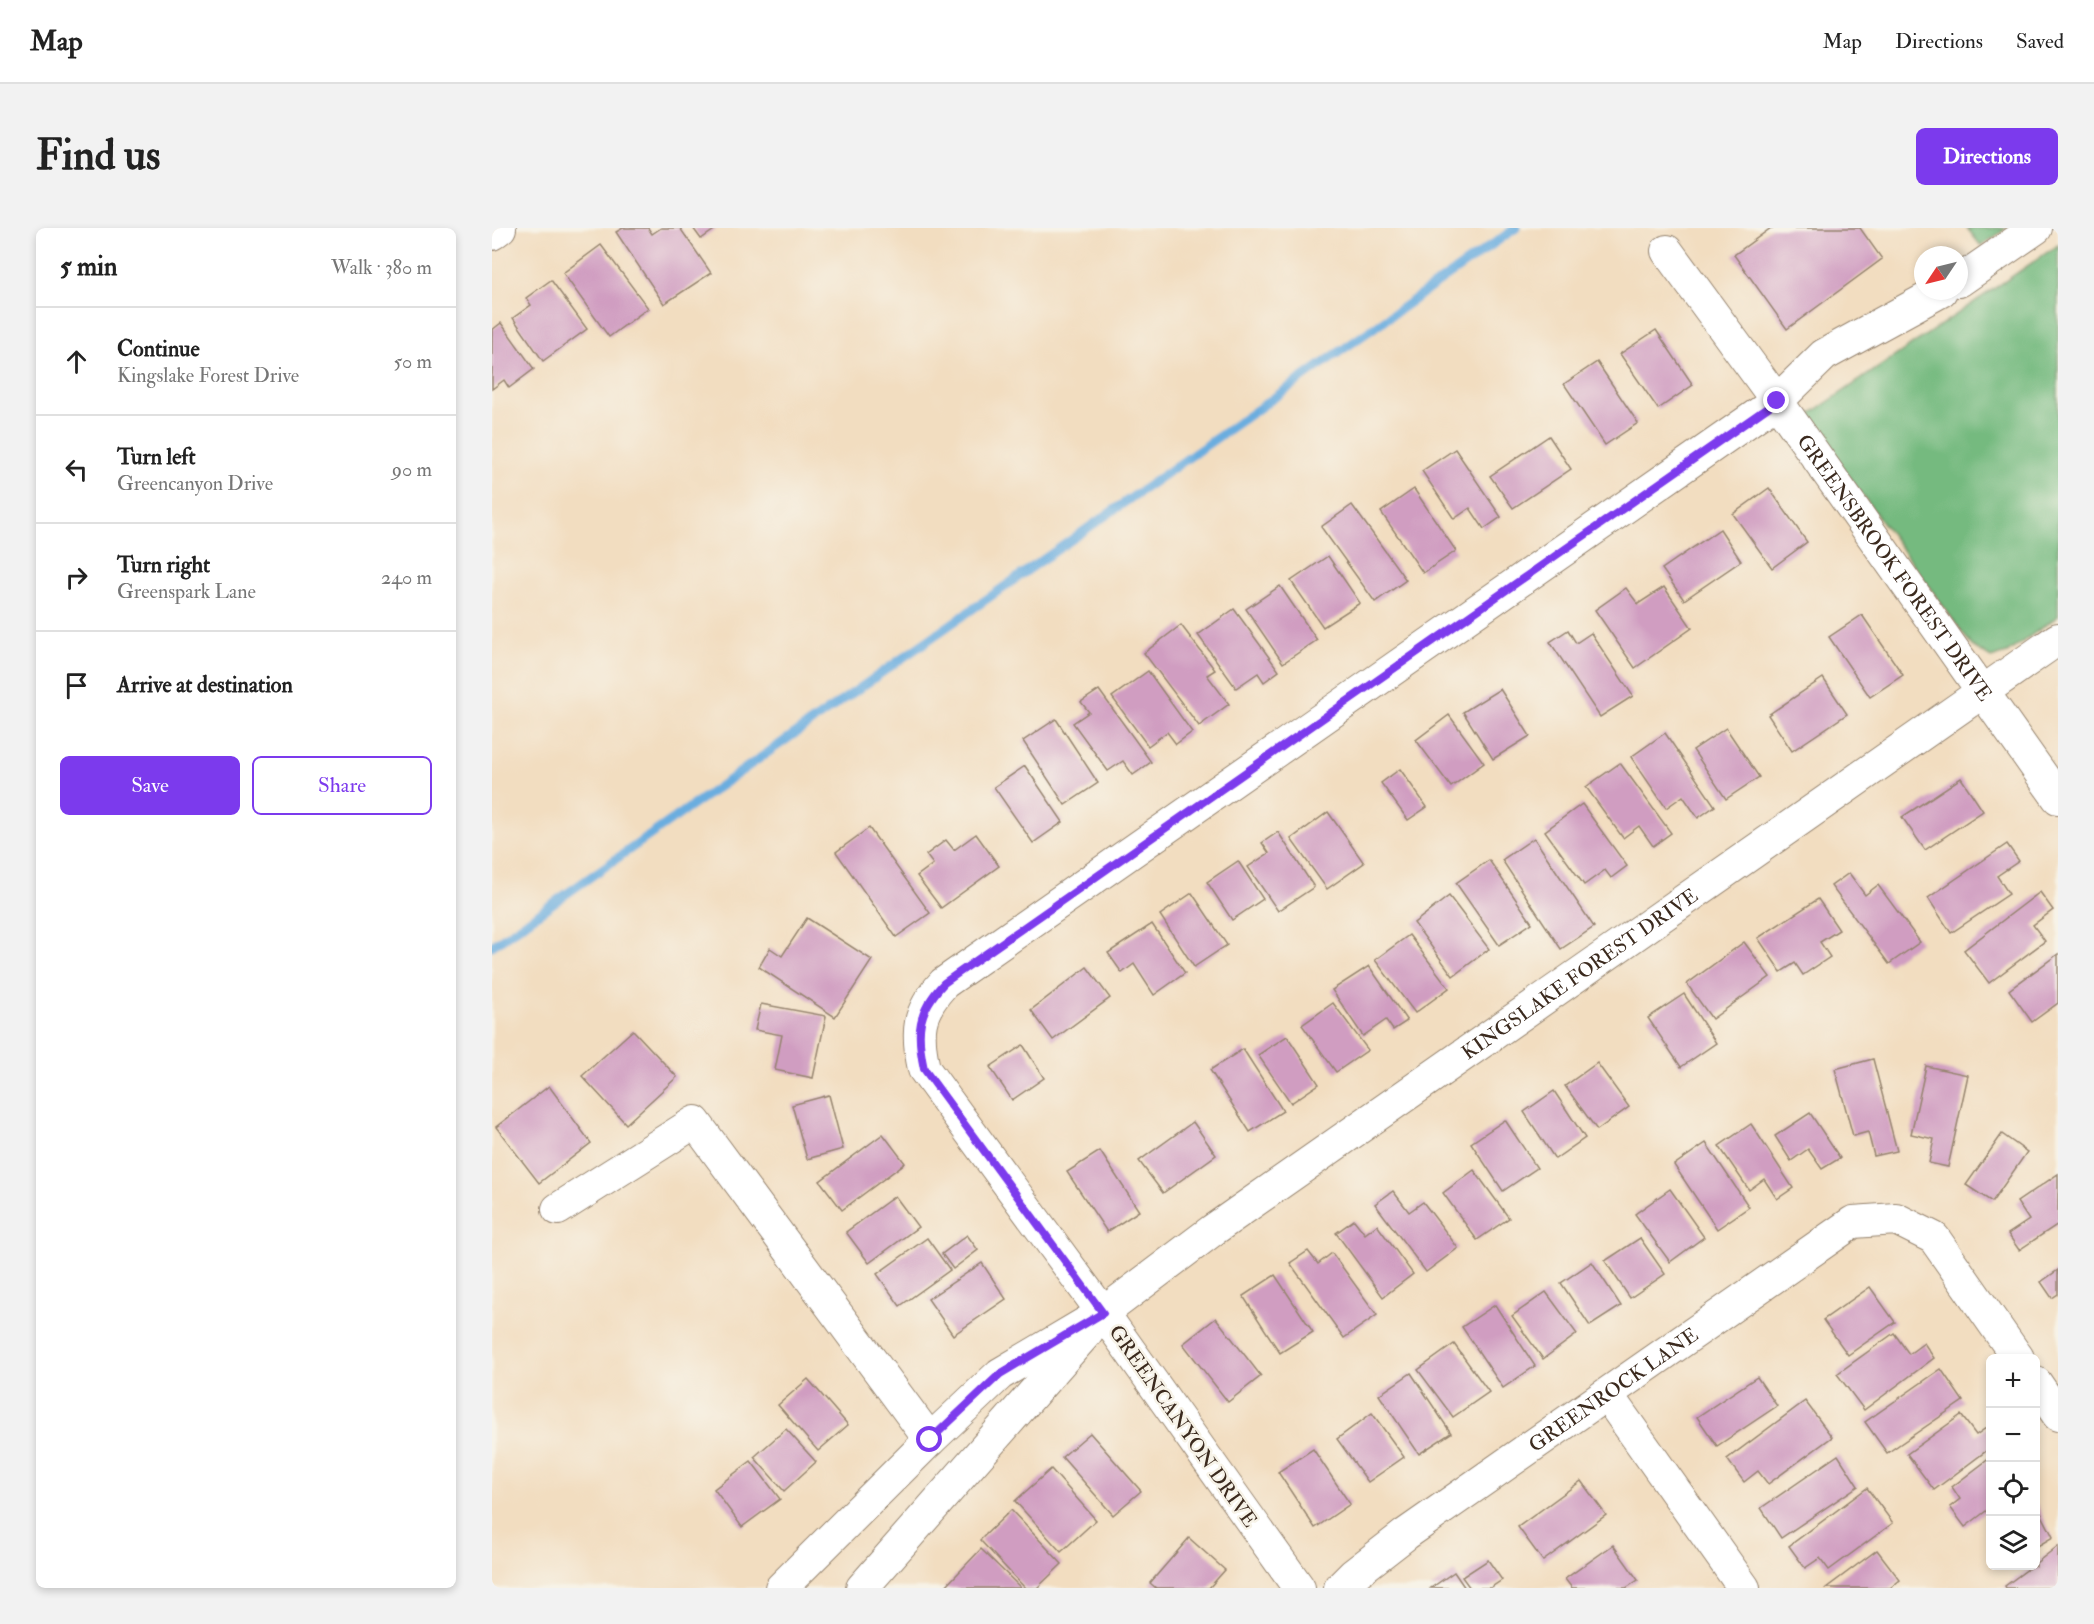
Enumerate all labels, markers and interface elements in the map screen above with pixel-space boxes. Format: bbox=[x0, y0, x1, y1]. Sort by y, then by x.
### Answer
text: Map bbox=[30, 24, 83, 59]
text: Map bbox=[1822, 28, 1862, 55]
text: Directions bbox=[1895, 28, 1983, 55]
text: Saved bbox=[2016, 28, 2064, 55]
button: Directions bbox=[1916, 128, 2058, 185]
text: Find us bbox=[36, 130, 160, 182]
north arrow bbox=[1914, 246, 1968, 300]
text: 5 min bbox=[60, 251, 117, 283]
text: Walk · 380 m bbox=[331, 255, 432, 280]
text: Continue bbox=[117, 335, 200, 363]
icon: ahead bbox=[60, 345, 93, 378]
text: 50 m bbox=[393, 349, 432, 374]
text: Kingslake Forest Drive bbox=[117, 363, 299, 388]
route end bbox=[1763, 387, 1789, 413]
street label: GREENSBROOK FOREST DRIVE bbox=[1792, 429, 1998, 706]
text: Turn left bbox=[117, 443, 196, 471]
icon: left bbox=[60, 453, 93, 486]
text: 90 m bbox=[392, 457, 432, 482]
text: Greencanyon Drive bbox=[117, 471, 273, 496]
text: Turn right bbox=[117, 551, 210, 579]
icon: right bbox=[60, 561, 93, 594]
text: 240 m bbox=[381, 565, 432, 590]
text: Greenspark Lane bbox=[117, 579, 256, 604]
icon: arrive bbox=[60, 669, 93, 702]
text: Arrive at destination bbox=[117, 671, 293, 699]
button: Save bbox=[60, 756, 240, 815]
button: Share bbox=[252, 756, 432, 815]
street label: KINGSLAKE FOREST DRIVE bbox=[1457, 882, 1702, 1065]
street label: GREENCANYON DRIVE bbox=[1104, 1320, 1262, 1532]
street label: GREENROCK LANE bbox=[1524, 1322, 1703, 1457]
map controls bbox=[1986, 1354, 2040, 1570]
button: + bbox=[1986, 1354, 2040, 1408]
button: − bbox=[1986, 1408, 2040, 1462]
route start bbox=[916, 1426, 942, 1452]
button: locate bbox=[1986, 1462, 2040, 1516]
button: layers bbox=[1986, 1516, 2040, 1570]

